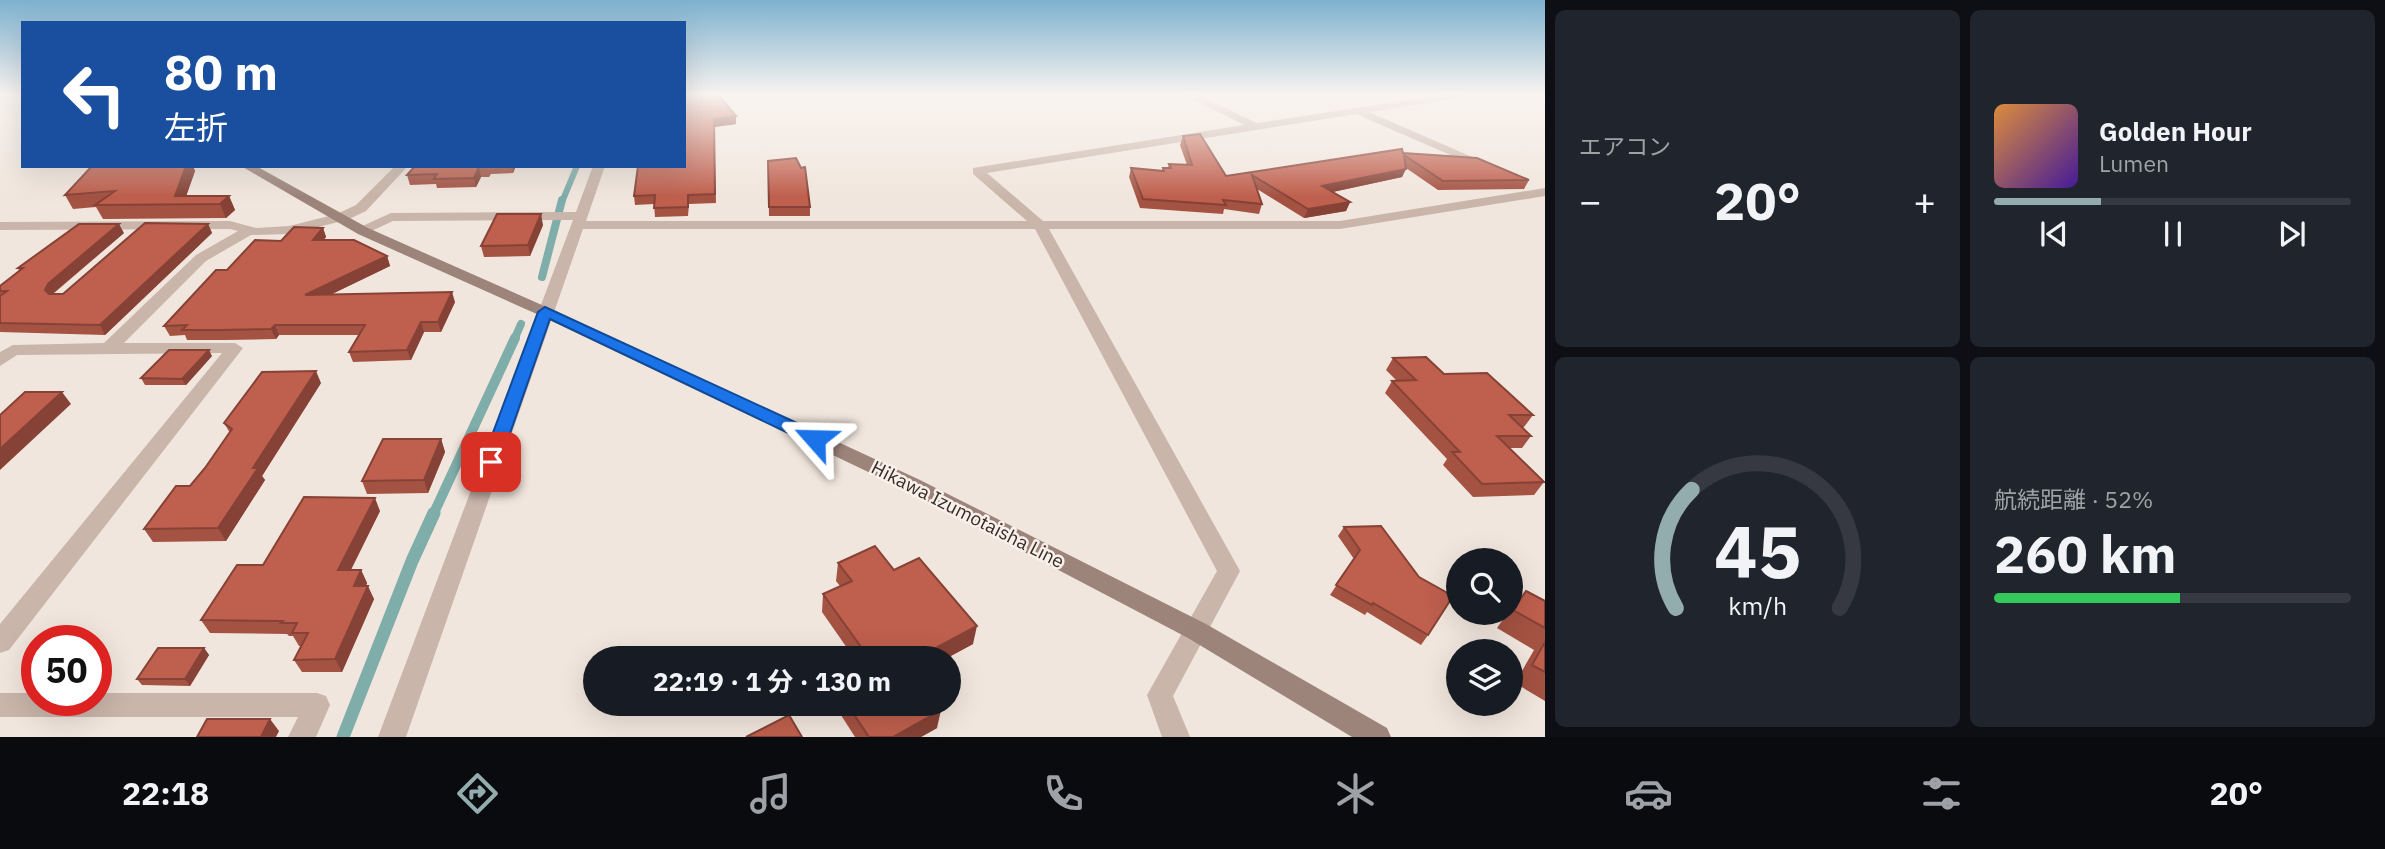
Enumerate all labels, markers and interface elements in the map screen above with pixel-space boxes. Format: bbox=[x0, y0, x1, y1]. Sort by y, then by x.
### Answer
text: 80 m bbox=[164, 40, 278, 103]
icon: left bbox=[49, 49, 140, 140]
text: 左折 bbox=[164, 106, 228, 148]
text: Golden Hour bbox=[2099, 114, 2252, 148]
text: エアコン bbox=[1579, 131, 1671, 161]
text: Lumen bbox=[2099, 148, 2169, 178]
text: 20° bbox=[1714, 167, 1801, 234]
text: − bbox=[1579, 176, 1602, 225]
text: + bbox=[1913, 176, 1936, 225]
icon: previous bbox=[2035, 215, 2073, 253]
icon: pause bbox=[2154, 215, 2192, 253]
icon: next bbox=[2273, 215, 2311, 253]
position arrow bbox=[778, 402, 852, 476]
pin bbox=[461, 432, 521, 492]
icon: arrive bbox=[472, 443, 510, 481]
street label: Hikawa Izumotaisha Line bbox=[867, 455, 1069, 573]
text: 航続距離 · 52% bbox=[1994, 484, 2153, 514]
text: 45 bbox=[1714, 503, 1801, 598]
text: 260 km bbox=[1994, 520, 2176, 587]
map controls bbox=[1446, 548, 1523, 716]
button: search bbox=[1446, 548, 1523, 625]
text: km/h bbox=[1728, 589, 1787, 622]
speed limit sign: 50 bbox=[21, 625, 112, 716]
button: layers bbox=[1446, 639, 1523, 716]
text: 22:19 · 1 分 · 130 m bbox=[653, 664, 891, 698]
icon: directions bbox=[453, 769, 502, 818]
icon: music bbox=[746, 769, 795, 818]
icon: phone bbox=[1039, 769, 1088, 818]
icon: climate bbox=[1331, 769, 1380, 818]
icon: car bbox=[1624, 769, 1673, 818]
icon: filters bbox=[1917, 769, 1966, 818]
text: 22:18 bbox=[122, 772, 209, 814]
text: 20° bbox=[2210, 772, 2263, 814]

